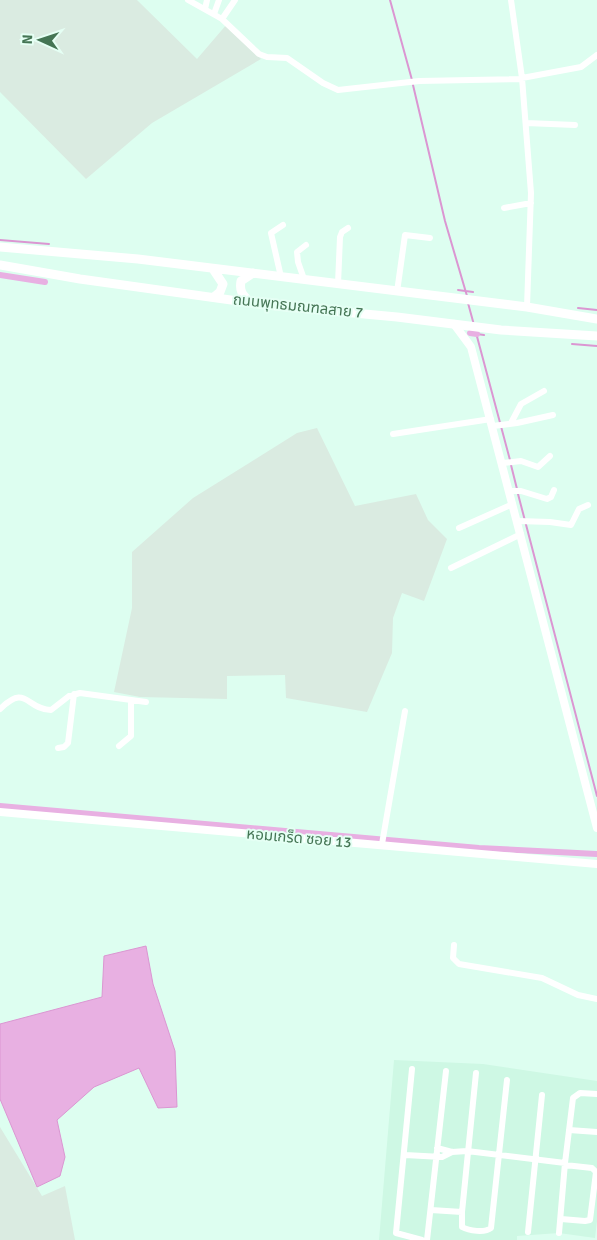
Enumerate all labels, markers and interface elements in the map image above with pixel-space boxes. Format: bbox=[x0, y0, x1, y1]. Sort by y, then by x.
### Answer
north arrow bbox=[15, 15, 65, 65]
text: N bbox=[19, 34, 36, 45]
street label: ถนนพุทธมณฑลสาย 7 bbox=[232, 290, 364, 322]
street label: หอมเกร็ด ซอย 13 bbox=[246, 824, 352, 852]

